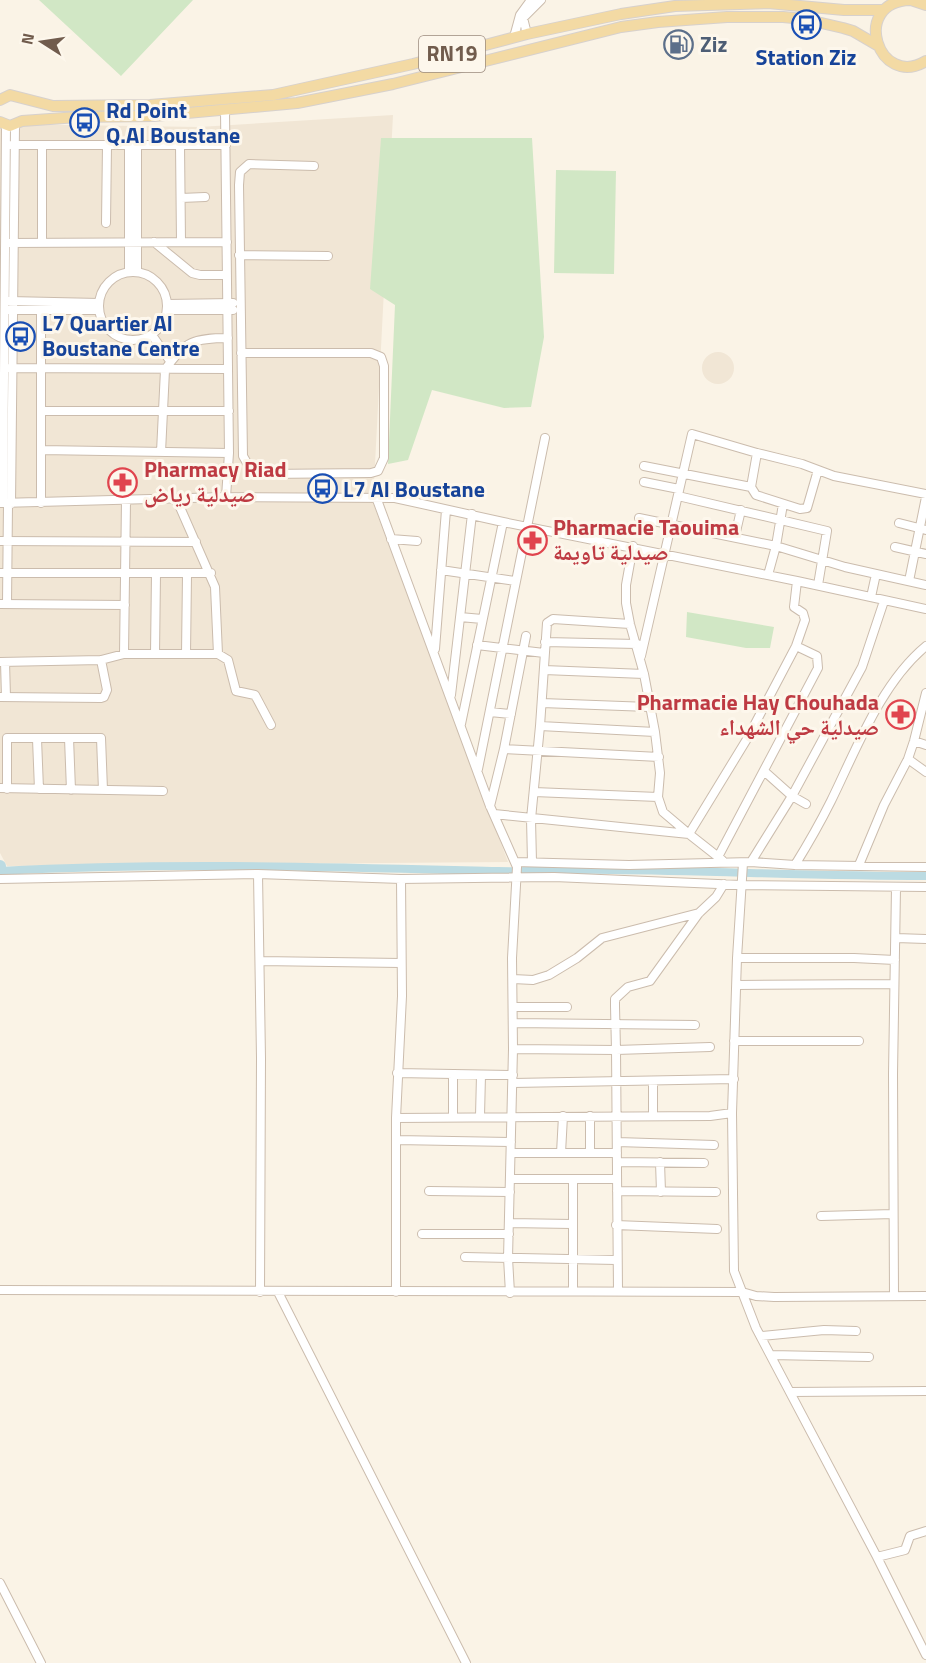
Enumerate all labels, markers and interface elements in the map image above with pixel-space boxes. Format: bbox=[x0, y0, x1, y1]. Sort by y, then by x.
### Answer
bus stop icon: Station Ziz bbox=[790, 9, 822, 41]
north arrow bbox=[12, 12, 72, 72]
place label: Ziz bbox=[700, 27, 727, 61]
fuel station icon: Ziz bbox=[663, 28, 695, 60]
text: N bbox=[14, 31, 40, 47]
road number: RN19 bbox=[419, 36, 485, 72]
place label: Station Ziz bbox=[756, 40, 856, 74]
place label: Rd Point Q.Al Boustane bbox=[106, 93, 240, 152]
bus stop icon: Rd Point Q.Al Boustane bbox=[69, 107, 101, 139]
place label: L7 Quartier Al Boustane Centre bbox=[42, 306, 200, 365]
bus stop icon: L7 Quartier Al Boustane Centre bbox=[5, 320, 37, 352]
place label: Pharmacy Riad صيدلية رياض bbox=[144, 452, 287, 511]
pharmacy icon: Pharmacy Riad صيدلية رياض bbox=[107, 466, 139, 498]
place label: L7 Al Boustane bbox=[343, 472, 485, 506]
bus stop icon: L7 Al Boustane bbox=[306, 473, 338, 505]
place label: Pharmacie Taouima صيدلية تاويمة bbox=[553, 510, 739, 569]
pharmacy icon: Pharmacie Taouima صيدلية تاويمة bbox=[516, 524, 548, 556]
place label: Pharmacie Hay Chouhada صيدلية حي الشهداء bbox=[637, 685, 879, 744]
pharmacy icon: Pharmacie Hay Chouhada صيدلية حي الشهداء bbox=[884, 699, 916, 731]

